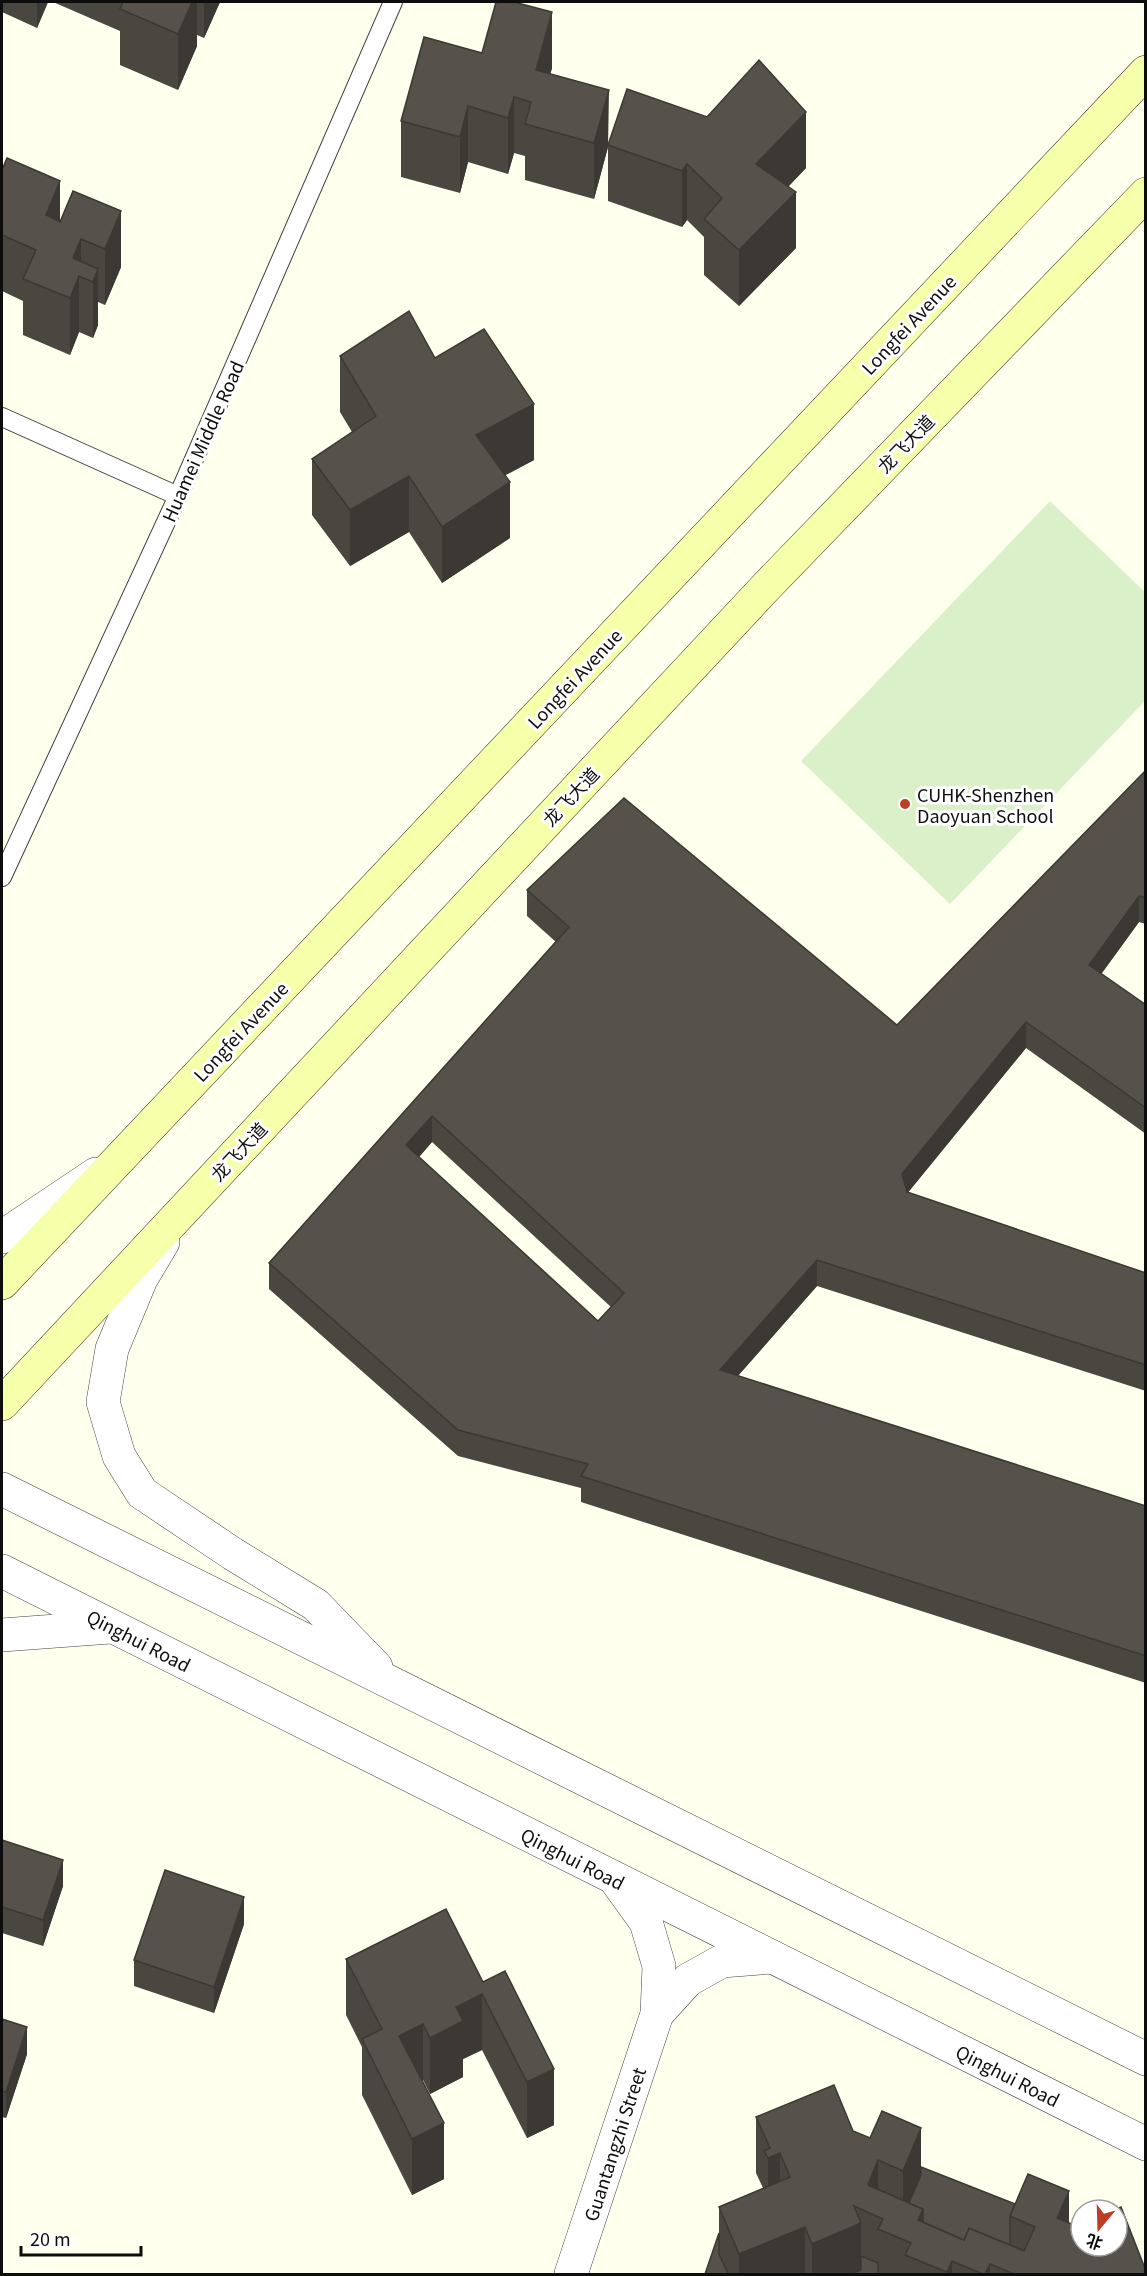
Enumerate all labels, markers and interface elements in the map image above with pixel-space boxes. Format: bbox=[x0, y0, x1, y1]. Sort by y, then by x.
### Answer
street label: Longfei Avenue bbox=[855, 268, 961, 380]
street label: Huamei Middle Road bbox=[155, 356, 249, 526]
street label: 龙飞大道 bbox=[871, 408, 939, 478]
street label: Longfei Avenue bbox=[521, 622, 627, 734]
street label: 龙飞大道 bbox=[536, 761, 604, 831]
place label: CUHK-Shenzhen Daoyuan School bbox=[917, 781, 1054, 828]
marker: CUHK-Shenzhen Daoyuan School bbox=[898, 797, 912, 811]
street label: Longfei Avenue bbox=[187, 975, 293, 1087]
street label: 龙飞大道 bbox=[204, 1116, 272, 1186]
street label: Qinghui Road bbox=[83, 1603, 195, 1677]
street label: Qinghui Road bbox=[517, 1821, 629, 1895]
street label: Qinghui Road bbox=[952, 2038, 1064, 2112]
street label: Guantangzhi Street bbox=[577, 2064, 651, 2224]
north arrow bbox=[1069, 2198, 1129, 2258]
scale bar bbox=[21, 2219, 141, 2257]
text: 20 m bbox=[30, 2225, 71, 2251]
text: 北 bbox=[1082, 2229, 1105, 2257]

